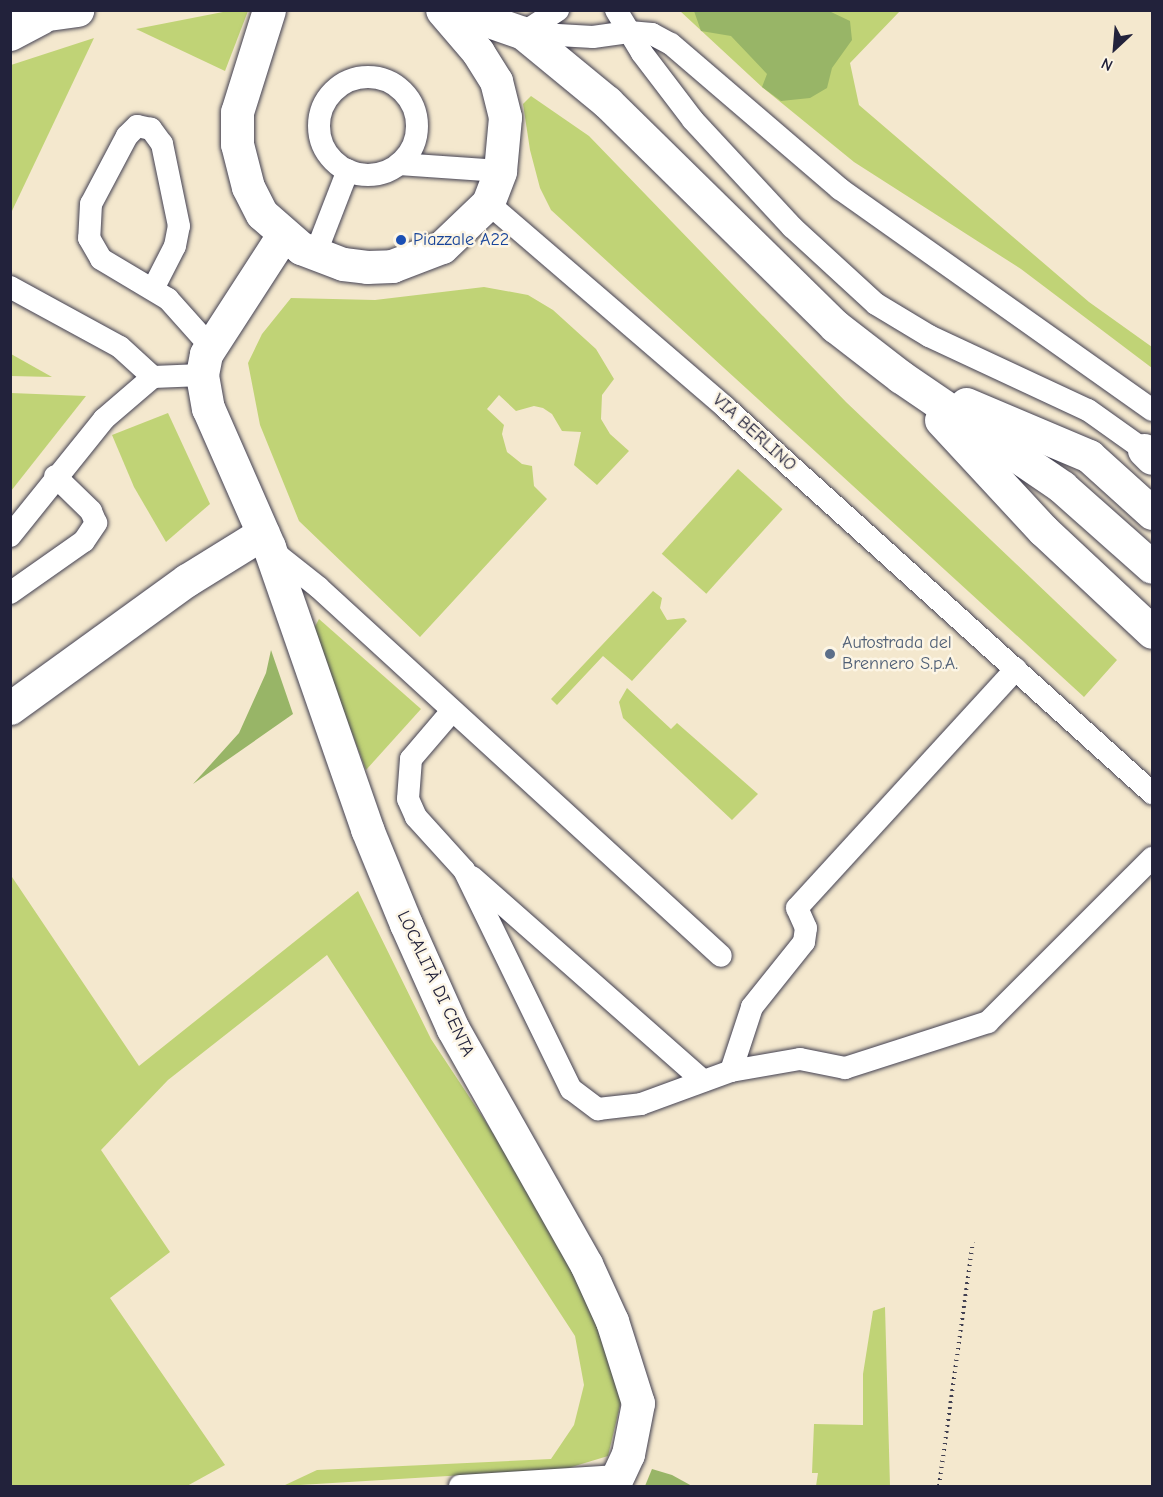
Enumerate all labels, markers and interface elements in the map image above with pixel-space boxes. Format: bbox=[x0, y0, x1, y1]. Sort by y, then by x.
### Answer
north arrow bbox=[1085, 18, 1145, 78]
text: N bbox=[1098, 54, 1116, 75]
place label: Piazzale A22 bbox=[413, 229, 509, 251]
marker: Piazzale A22 bbox=[394, 233, 408, 247]
street label: VIA BERLINO bbox=[708, 390, 800, 476]
place label: Autostrada del Brennero S.p.A. bbox=[842, 633, 958, 676]
marker: Autostrada del Brennero S.p.A. bbox=[823, 647, 837, 661]
street label: LOCALITÀ DI CENTA bbox=[392, 908, 478, 1060]

